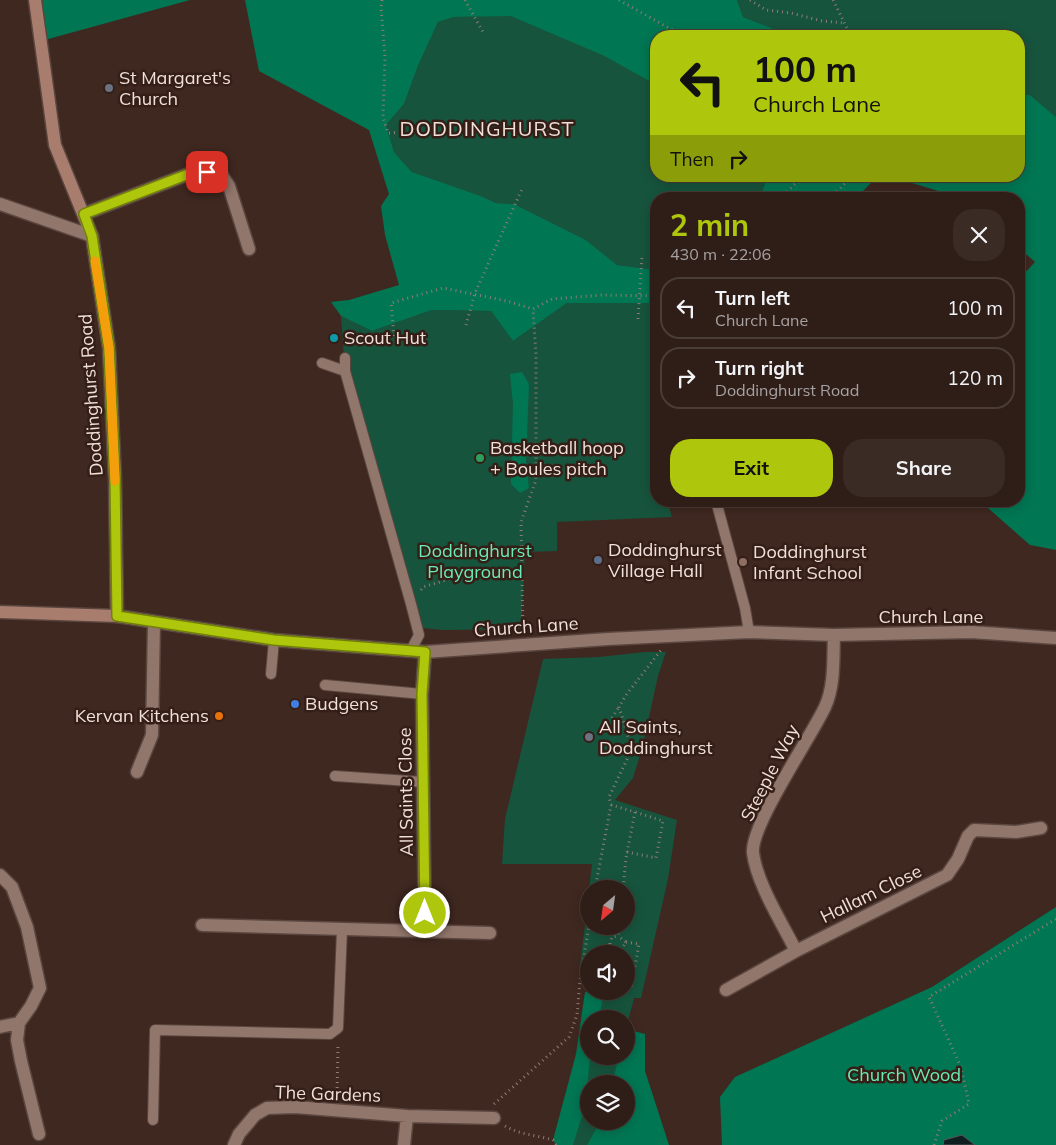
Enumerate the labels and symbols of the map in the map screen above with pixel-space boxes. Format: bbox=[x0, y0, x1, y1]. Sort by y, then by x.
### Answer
place label: St Margaret's Church bbox=[119, 66, 231, 110]
marker: St Margaret's Church bbox=[103, 82, 115, 94]
district label: DODDINGHURST bbox=[400, 116, 575, 141]
pin bbox=[186, 151, 228, 193]
street label: Doddinghurst Road bbox=[73, 313, 108, 477]
place label: Scout Hut bbox=[344, 326, 426, 349]
marker: Scout Hut bbox=[328, 332, 340, 344]
place label: Basketball hoop + Boules pitch bbox=[490, 436, 624, 480]
marker: Basketball hoop + Boules pitch bbox=[474, 452, 486, 464]
place label: Doddinghurst Village Hall bbox=[608, 538, 722, 582]
park label: Doddinghurst Playground bbox=[418, 539, 532, 583]
place label: Doddinghurst Infant School bbox=[753, 540, 867, 584]
marker: Doddinghurst Village Hall bbox=[592, 554, 604, 566]
marker: Doddinghurst Infant School bbox=[737, 556, 749, 568]
street label: Church Lane bbox=[879, 605, 983, 628]
street label: Church Lane bbox=[473, 611, 579, 642]
place label: Budgens bbox=[305, 692, 379, 715]
marker: Budgens bbox=[289, 698, 301, 710]
place label: Kervan Kitchens bbox=[75, 704, 209, 727]
marker: Kervan Kitchens bbox=[213, 710, 225, 722]
place label: All Saints, Doddinghurst bbox=[599, 715, 713, 759]
street label: Steeple Way bbox=[735, 720, 804, 825]
street label: All Saints Close bbox=[393, 727, 418, 857]
marker: All Saints, Doddinghurst bbox=[583, 731, 595, 743]
street label: Hallam Close bbox=[816, 859, 925, 928]
north arrow bbox=[580, 880, 635, 935]
position arrow bbox=[398, 886, 450, 938]
park label: Church Wood bbox=[847, 1063, 961, 1086]
street label: The Gardens bbox=[274, 1080, 382, 1107]

